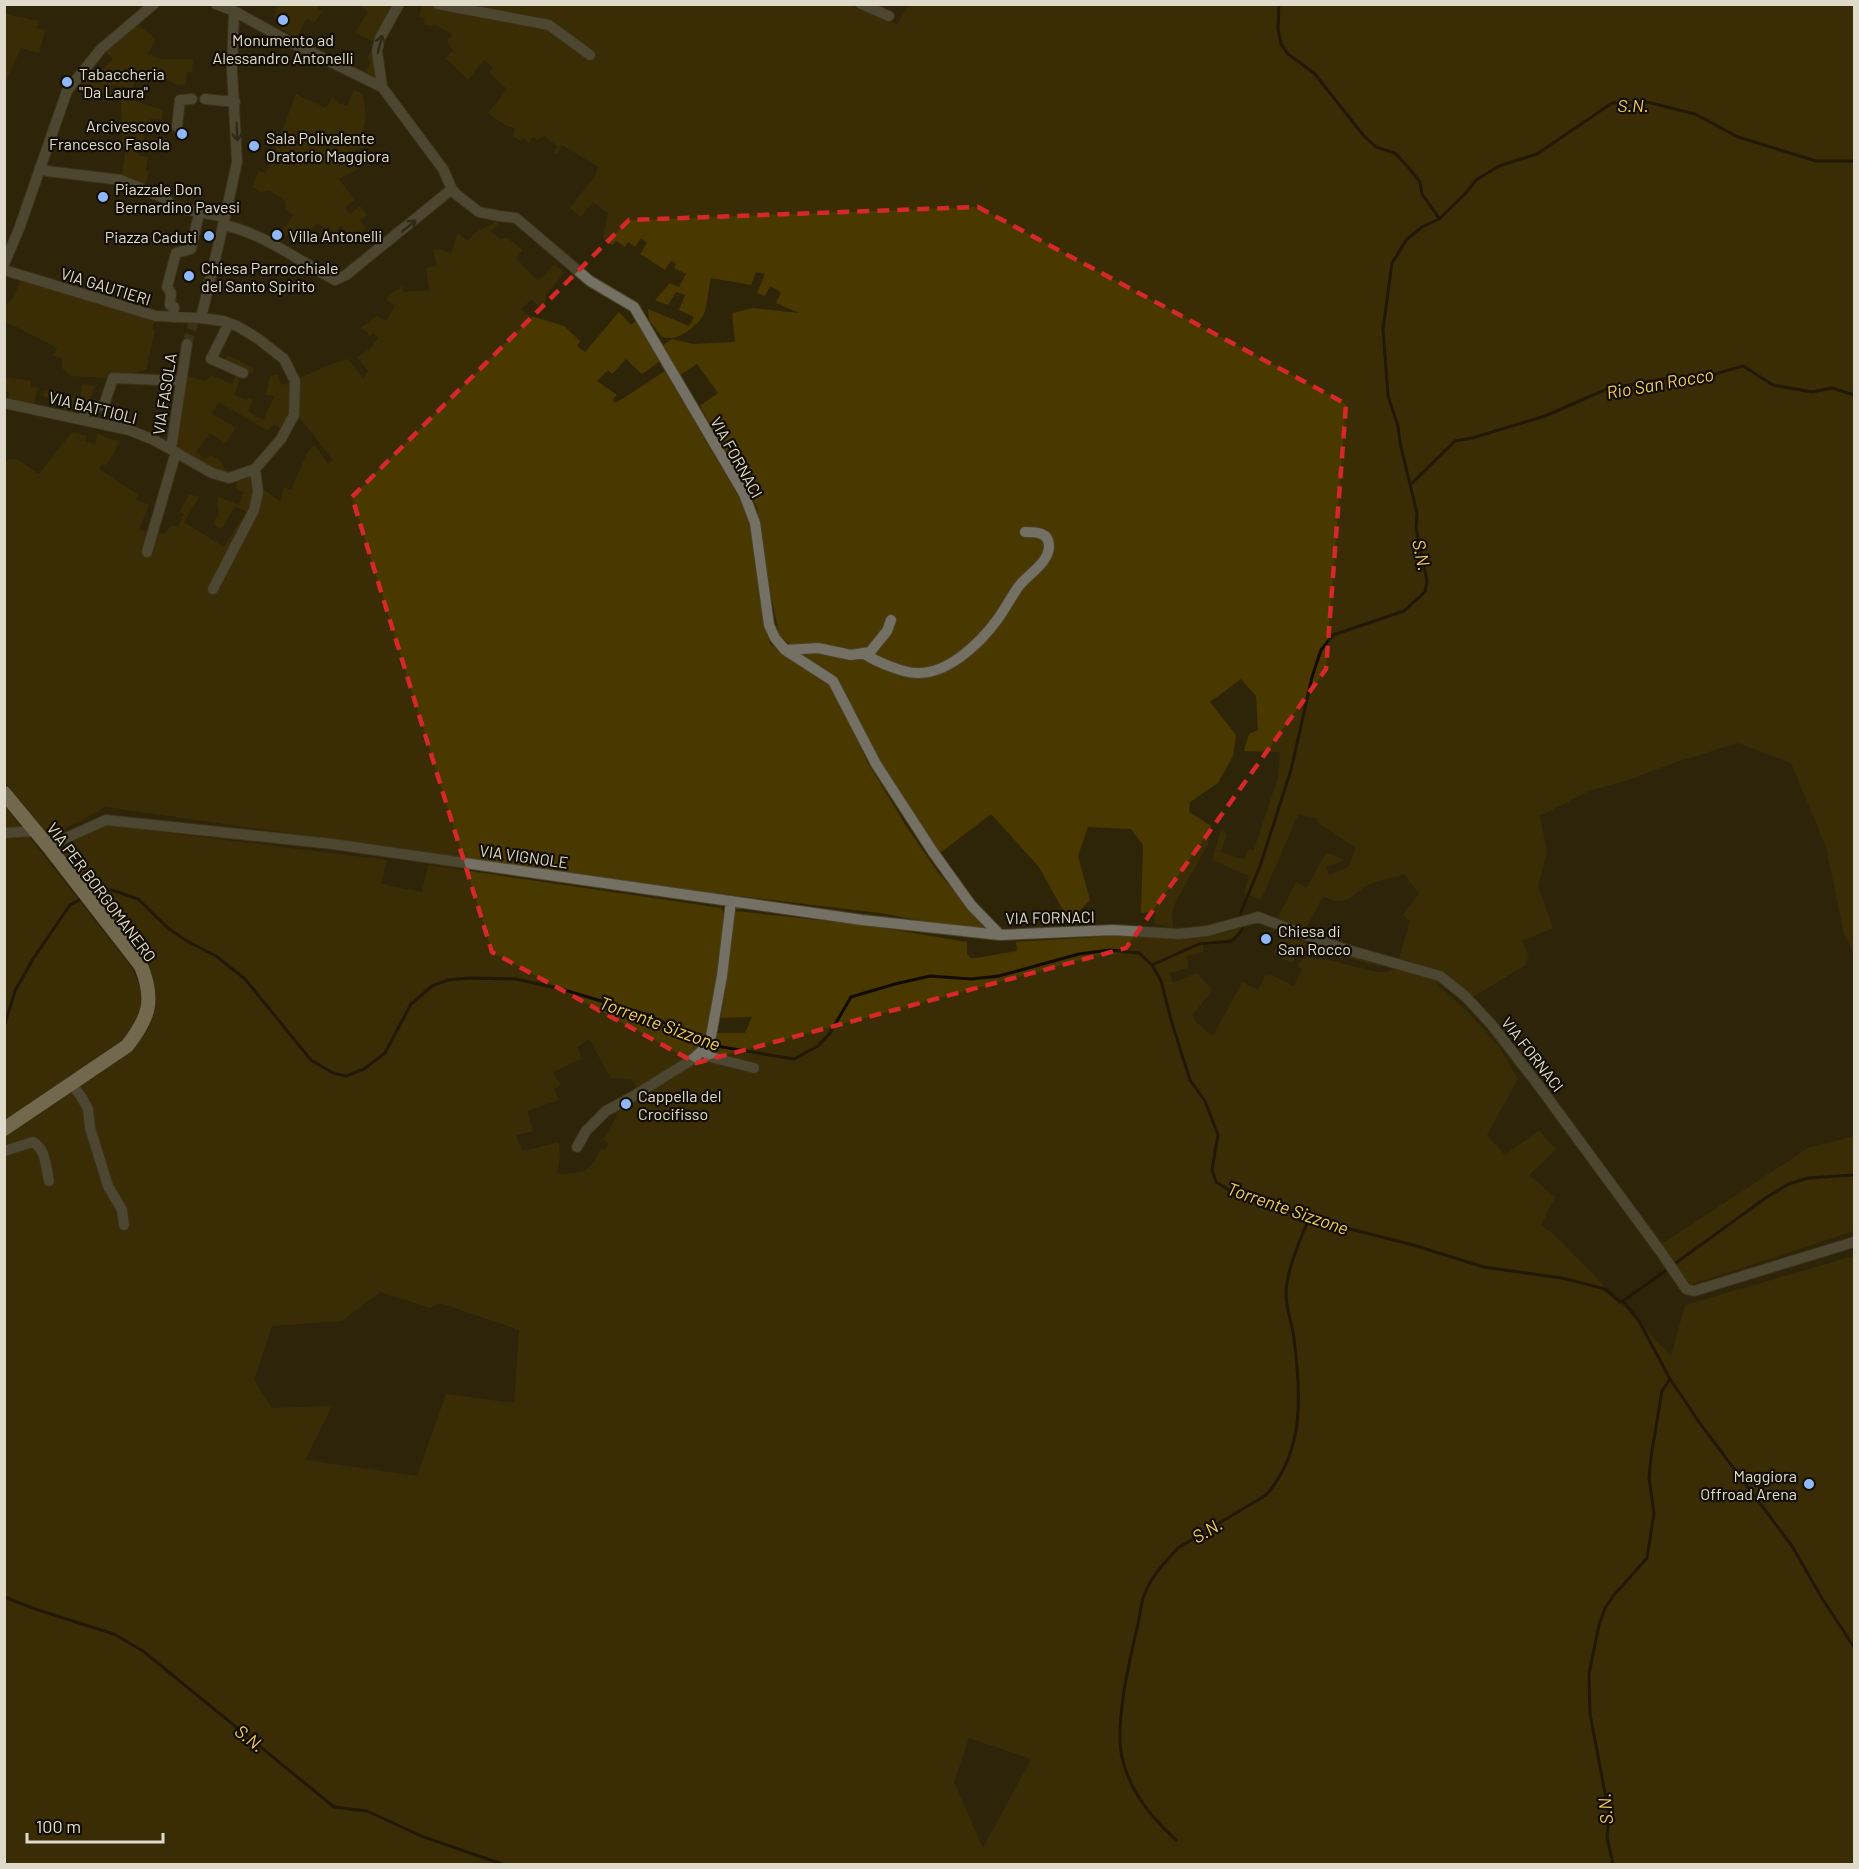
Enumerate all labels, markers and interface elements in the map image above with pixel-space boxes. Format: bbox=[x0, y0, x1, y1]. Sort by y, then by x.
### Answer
marker: Monumento ad Alessandro Antonelli bbox=[276, 13, 290, 27]
place label: Monumento ad Alessandro Antonelli bbox=[212, 30, 354, 67]
one-way arrow bbox=[375, 35, 387, 54]
place label: Tabaccheria "Da Laura" bbox=[79, 64, 165, 101]
marker: Tabaccheria "Da Laura" bbox=[60, 75, 74, 89]
water label: S.N. bbox=[1617, 94, 1649, 116]
place label: Arcivescovo Francesco Fasola bbox=[49, 116, 170, 153]
one-way arrow bbox=[231, 122, 242, 142]
marker: Arcivescovo Francesco Fasola bbox=[175, 127, 189, 141]
place label: Sala Polivalente Oratorio Maggiora bbox=[266, 128, 390, 165]
marker: Sala Polivalente Oratorio Maggiora bbox=[247, 139, 261, 153]
place label: Piazzale Don Bernardino Pavesi bbox=[115, 179, 240, 216]
marker: Piazzale Don Bernardino Pavesi bbox=[96, 190, 110, 204]
one-way arrow bbox=[400, 219, 416, 232]
place label: Villa Antonelli bbox=[289, 226, 382, 245]
place label: Piazza Caduti bbox=[105, 227, 197, 246]
marker: Villa Antonelli bbox=[270, 228, 284, 242]
marker: Piazza Caduti bbox=[202, 229, 216, 243]
place label: Chiesa Parrocchiale del Santo Spirito bbox=[201, 258, 338, 295]
street label: VIA GAUTIERI bbox=[59, 263, 153, 309]
marker: Chiesa Parrocchiale del Santo Spirito bbox=[182, 269, 196, 283]
street label: VIA FASOLA bbox=[148, 351, 180, 436]
water label: Rio San Rocco bbox=[1605, 363, 1715, 403]
street label: VIA BATTIOLI bbox=[47, 387, 139, 427]
street label: VIA FORNACI bbox=[707, 413, 767, 501]
water label: S.N. bbox=[1408, 537, 1436, 573]
street label: VIA PER BORGOMANERO bbox=[43, 819, 161, 965]
street label: VIA VIGNOLE bbox=[478, 840, 570, 872]
street label: VIA FORNACI bbox=[1005, 907, 1095, 927]
place label: Chiesa di San Rocco bbox=[1278, 921, 1351, 958]
marker: Chiesa di San Rocco bbox=[1259, 932, 1273, 946]
water label: Torrente Sizzone bbox=[597, 991, 723, 1055]
street label: VIA FORNACI bbox=[1498, 1013, 1568, 1095]
place label: Cappella del Crocifisso bbox=[638, 1086, 722, 1123]
marker: Cappella del Crocifisso bbox=[619, 1097, 633, 1111]
water label: Torrente Sizzone bbox=[1224, 1177, 1352, 1239]
place label: Maggiora Offroad Arena bbox=[1700, 1466, 1797, 1503]
marker: Maggiora Offroad Arena bbox=[1802, 1477, 1816, 1491]
water label: S.N. bbox=[1188, 1512, 1226, 1548]
water label: S.N. bbox=[231, 1720, 269, 1756]
water label: S.N. bbox=[1593, 1792, 1617, 1826]
scale bar bbox=[27, 1806, 164, 1844]
text: 100 m bbox=[36, 1815, 81, 1837]

